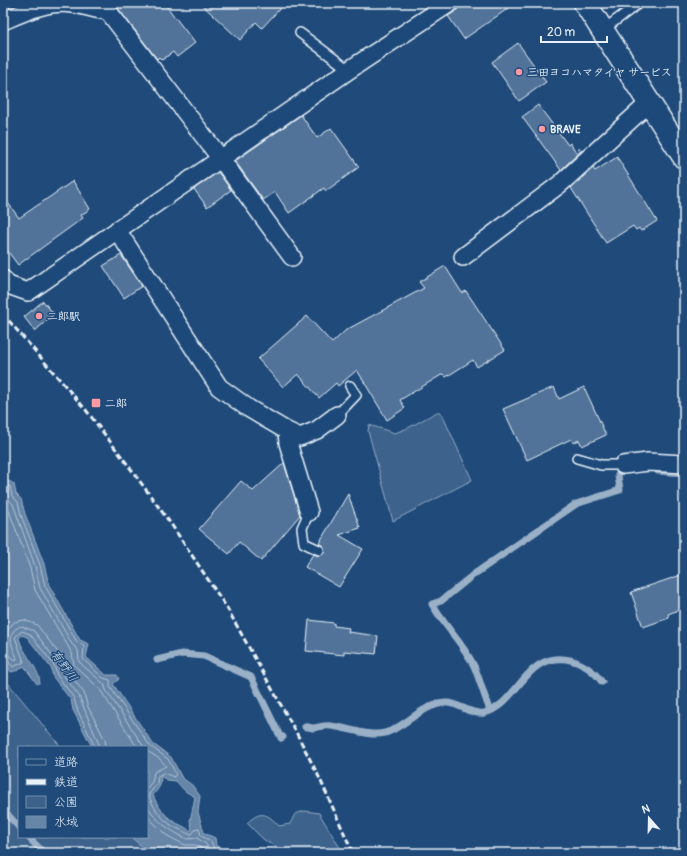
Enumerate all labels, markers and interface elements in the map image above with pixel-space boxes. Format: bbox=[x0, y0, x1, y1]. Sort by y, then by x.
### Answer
scale bar bbox=[541, 18, 607, 44]
text: 20 m bbox=[547, 25, 576, 40]
place label: 三田ヨコハマタイヤ サービス bbox=[527, 66, 672, 79]
marker: 三田ヨコハマタイヤ サービス bbox=[514, 67, 524, 77]
place label: BRAVE bbox=[550, 123, 581, 136]
marker: BRAVE bbox=[537, 124, 547, 134]
place label: 二郎駅 bbox=[47, 310, 81, 323]
marker: 二郎駅 bbox=[34, 311, 44, 321]
marker: 二郎 bbox=[90, 397, 102, 409]
place label: 二郎 bbox=[105, 397, 127, 410]
water label: 有野川 bbox=[47, 647, 81, 685]
legend bbox=[18, 746, 148, 838]
text: 道路 bbox=[54, 755, 78, 770]
text: 鉄道 bbox=[54, 775, 78, 790]
text: 公園 bbox=[54, 795, 78, 810]
north arrow bbox=[629, 798, 669, 838]
text: N bbox=[640, 802, 652, 816]
text: 水域 bbox=[54, 815, 78, 830]

